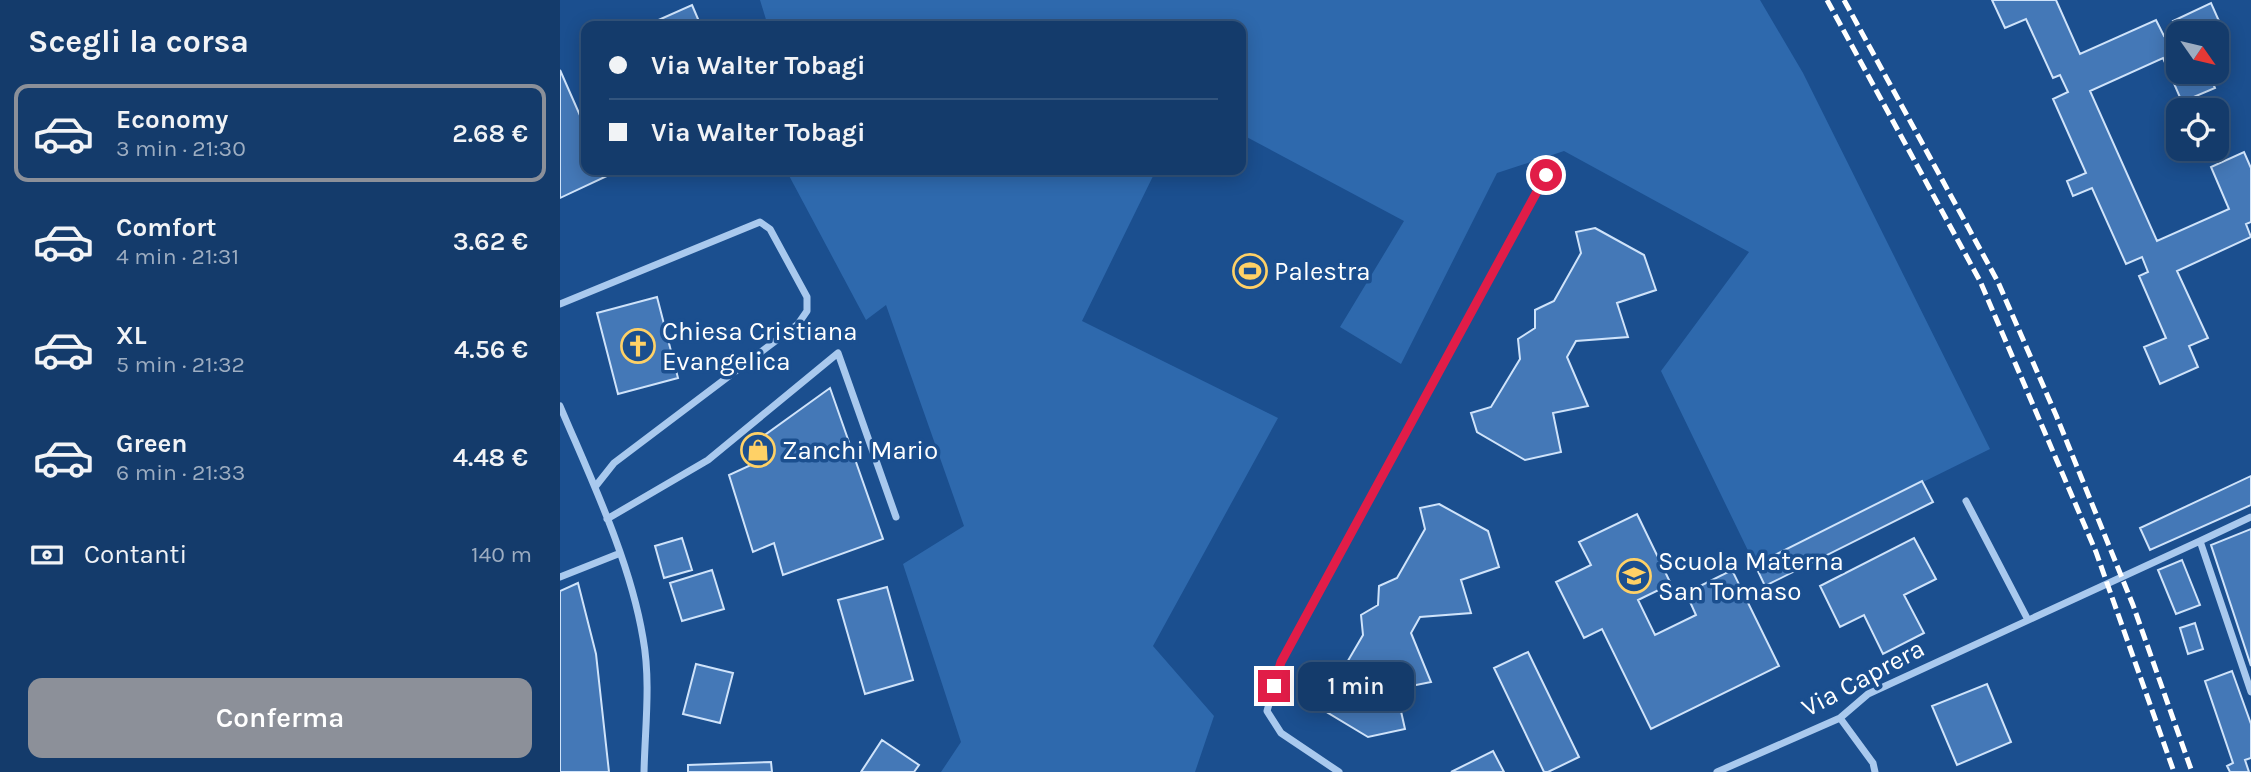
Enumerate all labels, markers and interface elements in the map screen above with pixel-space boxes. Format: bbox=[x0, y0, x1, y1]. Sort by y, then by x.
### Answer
north arrow bbox=[2166, 21, 2230, 84]
map controls bbox=[2166, 21, 2229, 161]
text: Scegli la corsa bbox=[28, 23, 249, 60]
text: Via Walter Tobagi bbox=[651, 50, 866, 81]
button: locate bbox=[2166, 98, 2229, 161]
icon: car bbox=[32, 102, 95, 165]
text: Economy bbox=[116, 104, 228, 135]
text: Via Walter Tobagi bbox=[651, 117, 866, 148]
text: 2.68 € bbox=[452, 118, 528, 149]
text: 3 min · 21:30 bbox=[116, 135, 246, 162]
route start bbox=[1530, 159, 1562, 191]
icon: car bbox=[32, 210, 95, 273]
text: Comfort bbox=[116, 212, 217, 243]
text: 3.62 € bbox=[453, 226, 528, 257]
text: 4 min · 21:31 bbox=[116, 243, 239, 270]
sports icon: Palestra bbox=[1231, 252, 1269, 290]
place label: Palestra bbox=[1274, 256, 1371, 287]
place label: Chiesa Cristiana Evangelica bbox=[662, 316, 857, 377]
icon: car bbox=[32, 318, 95, 381]
text: XL bbox=[116, 320, 147, 351]
church icon: Chiesa Cristiana Evangelica bbox=[619, 327, 657, 365]
text: 4.56 € bbox=[454, 334, 528, 365]
text: 5 min · 21:32 bbox=[116, 351, 245, 378]
icon: car bbox=[32, 426, 95, 489]
text: Green bbox=[116, 428, 188, 459]
shop icon: Zanchi Mario bbox=[739, 431, 777, 469]
place label: Zanchi Mario bbox=[782, 435, 938, 466]
text: 4.48 € bbox=[453, 442, 528, 473]
text: 6 min · 21:33 bbox=[116, 459, 245, 486]
icon: cash bbox=[28, 536, 66, 574]
text: Contanti bbox=[84, 539, 187, 570]
text: 140 m bbox=[471, 541, 532, 568]
place label: Scuola Materna San Tomaso bbox=[1658, 546, 1844, 607]
school or university icon: Scuola Materna San Tomaso bbox=[1615, 557, 1653, 595]
street label: Via Caprera bbox=[1796, 633, 1930, 723]
callout: 1 min bbox=[1298, 662, 1414, 710]
route end bbox=[1258, 670, 1290, 702]
text: 1 min bbox=[1327, 673, 1385, 700]
button: Conferma bbox=[28, 678, 532, 758]

